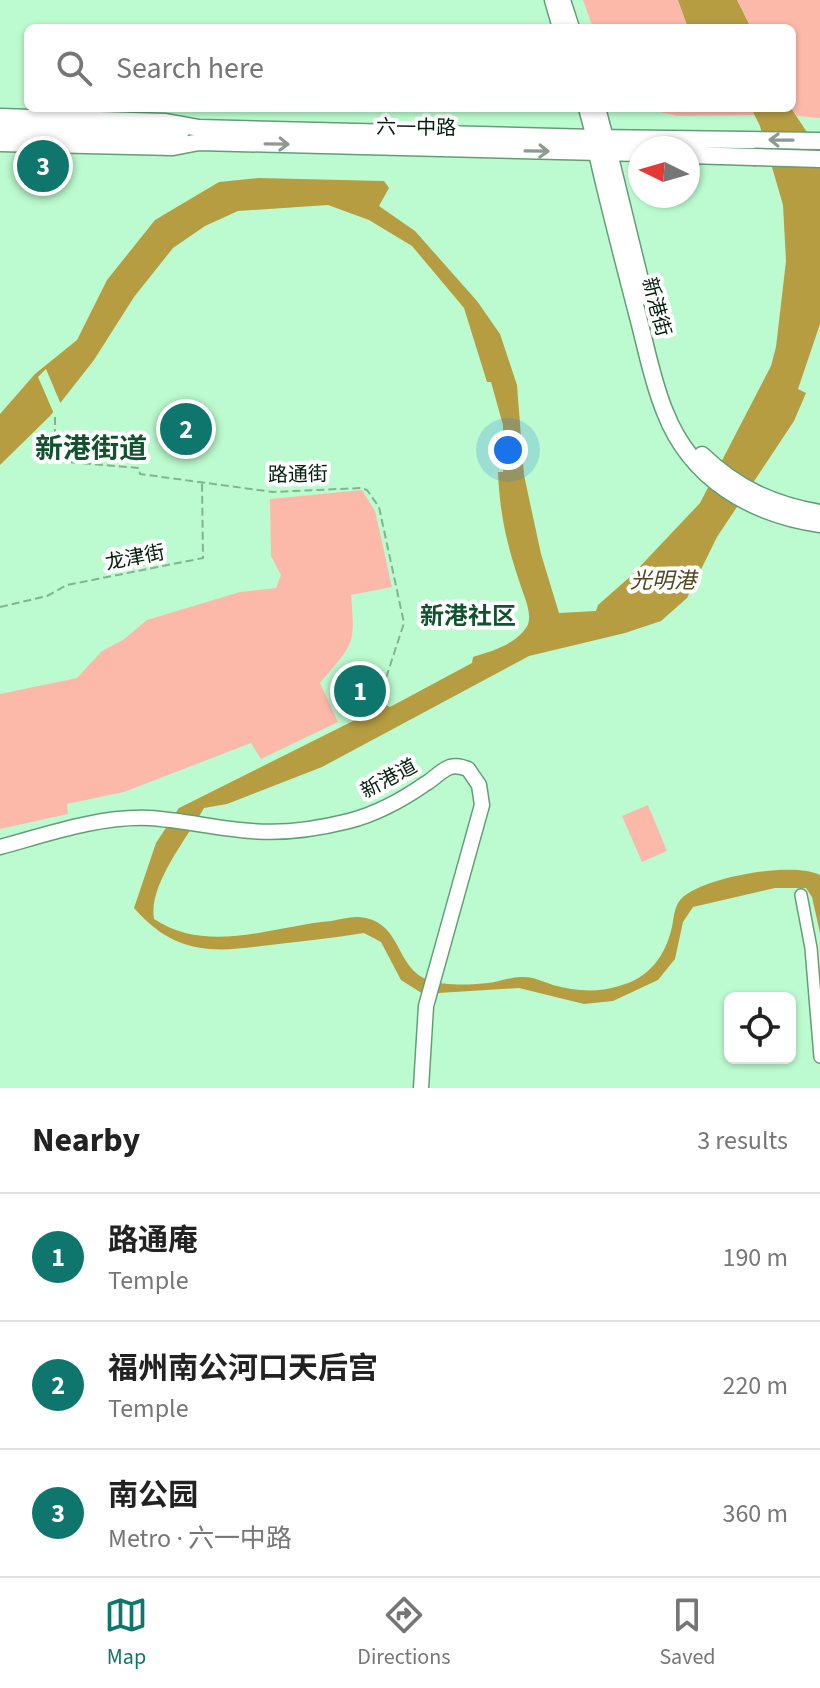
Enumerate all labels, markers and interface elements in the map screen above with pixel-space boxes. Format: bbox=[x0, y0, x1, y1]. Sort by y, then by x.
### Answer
search box bbox=[24, 24, 796, 112]
icon: search bbox=[52, 46, 96, 90]
text: Search here bbox=[116, 47, 264, 90]
street label: 六一中路 bbox=[376, 113, 456, 143]
one-way arrow bbox=[768, 132, 795, 148]
pin: 3 bbox=[17, 136, 69, 196]
north arrow bbox=[628, 136, 700, 208]
one-way arrow bbox=[263, 137, 290, 152]
one-way arrow bbox=[523, 143, 550, 159]
street label: 新港街 bbox=[635, 274, 677, 340]
pin: 2 bbox=[160, 399, 212, 459]
district label: 新港街道 bbox=[35, 429, 147, 469]
your location bbox=[488, 430, 528, 470]
street label: 路通街 bbox=[268, 460, 328, 490]
street label: 龙津街 bbox=[103, 539, 167, 577]
water label: 光明港 bbox=[630, 565, 699, 597]
district label: 新港社区 bbox=[420, 599, 516, 634]
pin: 1 bbox=[334, 661, 386, 721]
street label: 新港道 bbox=[356, 753, 422, 805]
map controls bbox=[724, 992, 796, 1064]
button: locate bbox=[724, 992, 796, 1064]
text: Nearby bbox=[32, 1116, 140, 1165]
text: 3 results bbox=[697, 1122, 788, 1159]
text: 路通庵 bbox=[108, 1219, 198, 1262]
text: 1 bbox=[51, 1239, 65, 1276]
text: 190 m bbox=[722, 1239, 788, 1276]
text: Temple bbox=[108, 1262, 189, 1299]
text: 福州南公河口天后宫 bbox=[108, 1347, 378, 1390]
text: 2 bbox=[51, 1367, 65, 1404]
text: 220 m bbox=[722, 1367, 788, 1404]
text: Temple bbox=[108, 1390, 189, 1427]
text: 南公园 bbox=[108, 1474, 198, 1517]
text: 3 bbox=[51, 1495, 65, 1532]
text: 360 m bbox=[722, 1495, 788, 1532]
text: Metro · 六一中路 bbox=[108, 1520, 292, 1557]
tab: Map bbox=[104, 1593, 148, 1673]
tab: Directions bbox=[357, 1593, 450, 1673]
tab: Saved bbox=[659, 1593, 716, 1673]

